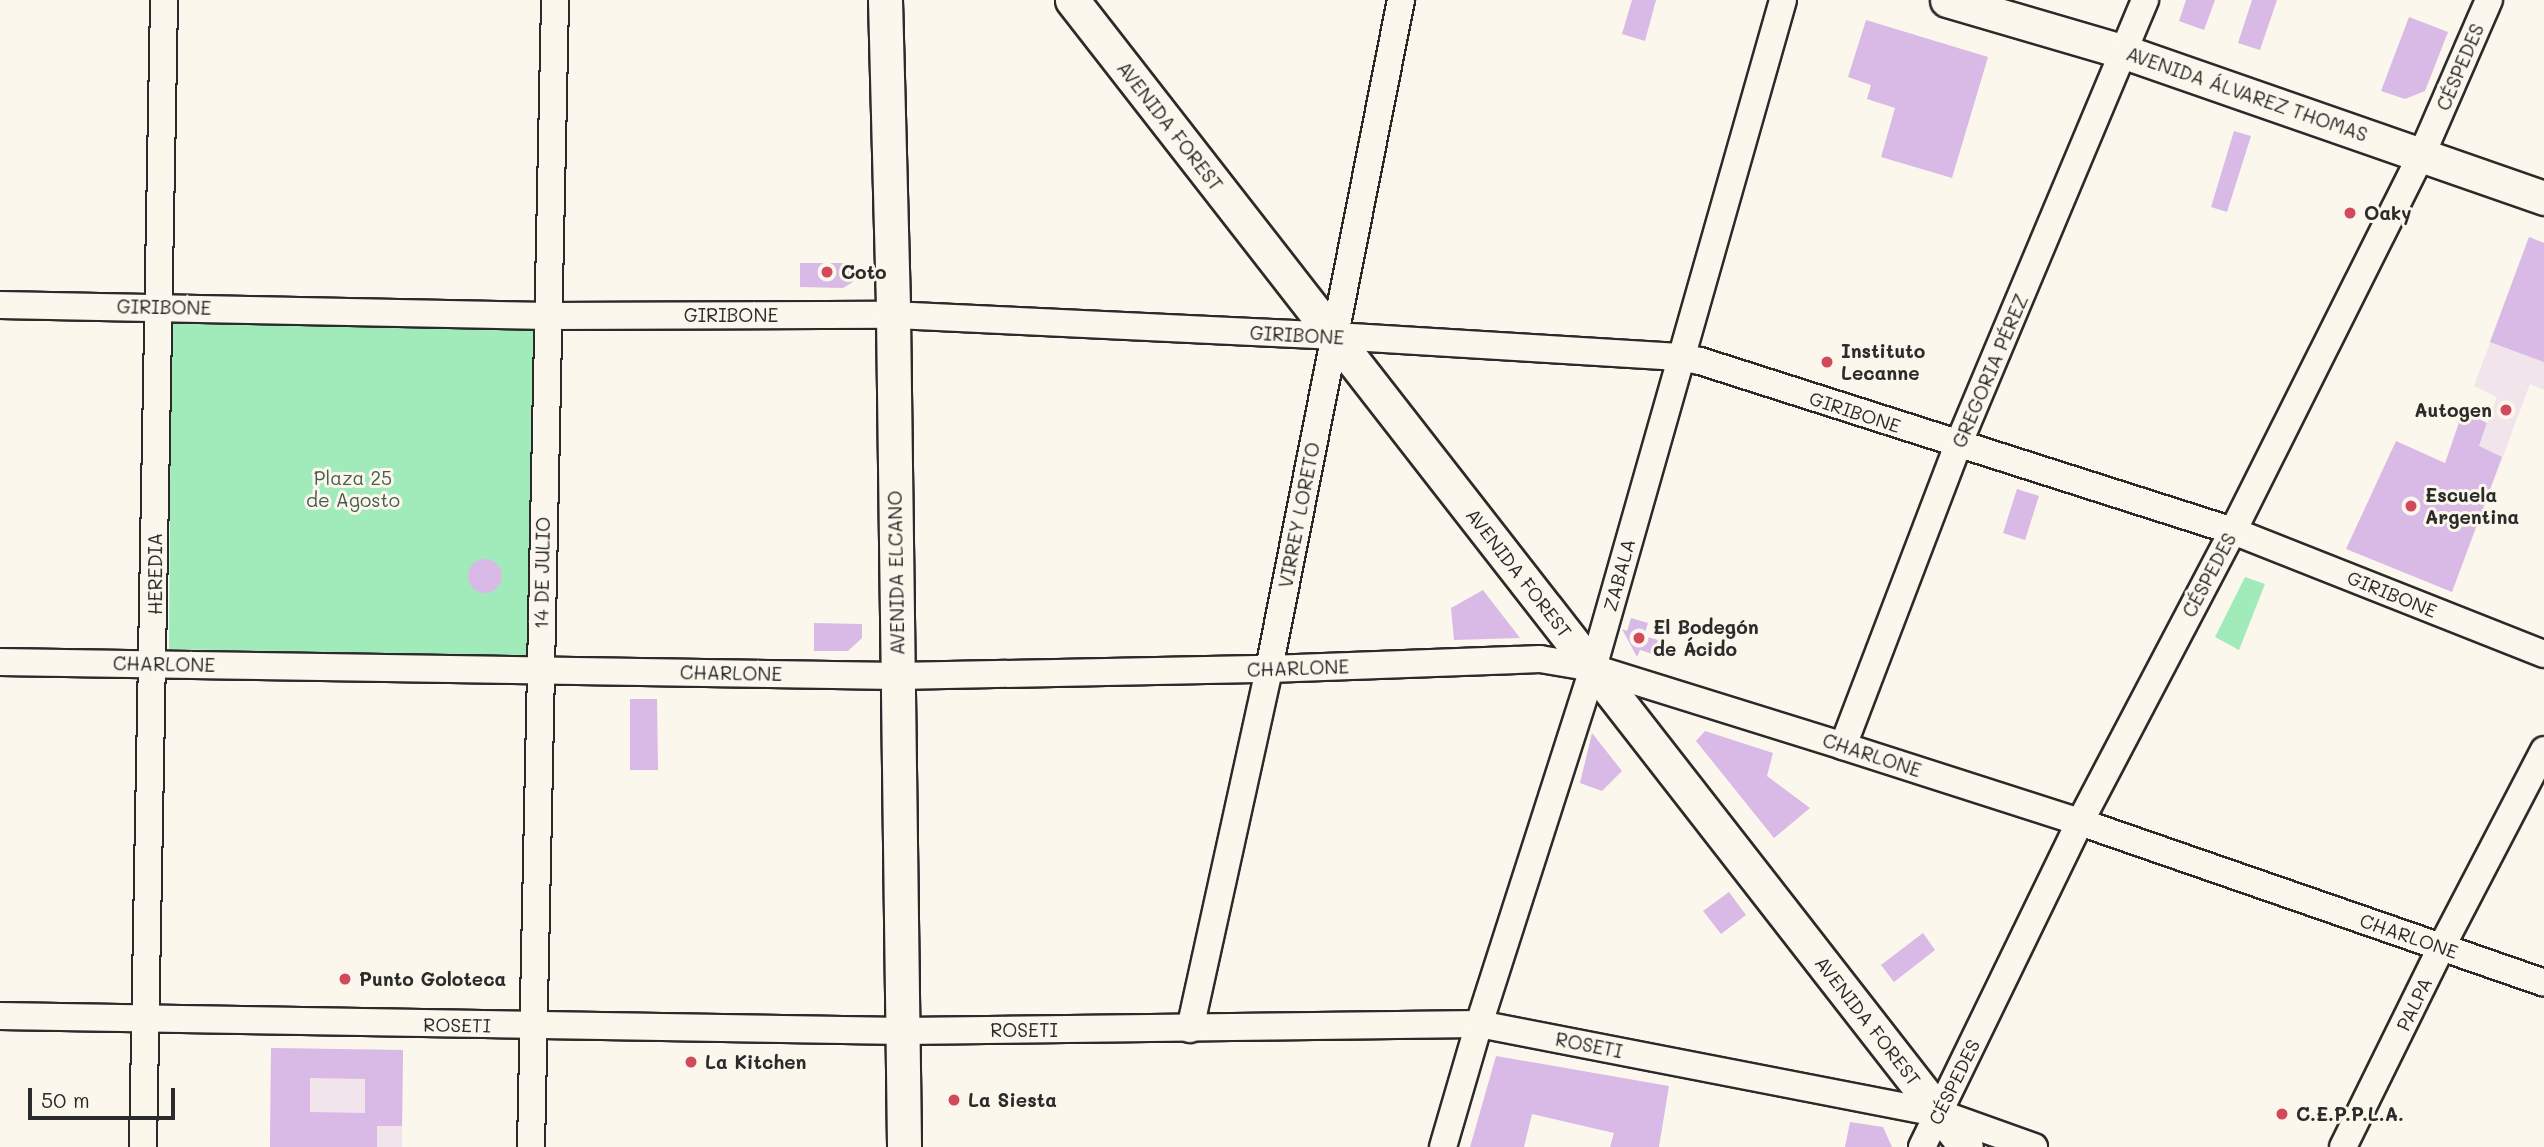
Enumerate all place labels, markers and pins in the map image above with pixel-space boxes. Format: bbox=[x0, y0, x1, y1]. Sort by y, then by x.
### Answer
place label: Oaky bbox=[2364, 202, 2412, 224]
marker: Oaky bbox=[2342, 205, 2358, 221]
place label: Coto bbox=[841, 261, 887, 283]
marker: Coto bbox=[819, 264, 835, 280]
place label: Instituto Lecanne bbox=[1841, 340, 1925, 384]
marker: Instituto Lecanne bbox=[1819, 354, 1835, 370]
place label: Autogen bbox=[2414, 399, 2492, 421]
marker: Autogen bbox=[2498, 402, 2514, 418]
place label: Escuela Argentina bbox=[2425, 484, 2519, 528]
marker: Escuela Argentina bbox=[2403, 498, 2419, 514]
place label: El Bodegón de Ácido bbox=[1653, 616, 1759, 660]
marker: El Bodegón de Ácido bbox=[1631, 630, 1647, 646]
place label: Punto Goloteca bbox=[359, 968, 506, 990]
marker: Punto Goloteca bbox=[337, 971, 353, 987]
place label: La Kitchen bbox=[705, 1051, 807, 1073]
marker: La Kitchen bbox=[683, 1054, 699, 1070]
place label: La Siesta bbox=[968, 1089, 1057, 1111]
marker: La Siesta bbox=[946, 1092, 962, 1108]
place label: C.E.P.P.L.A. bbox=[2296, 1103, 2404, 1125]
marker: C.E.P.P.L.A. bbox=[2274, 1106, 2290, 1122]

